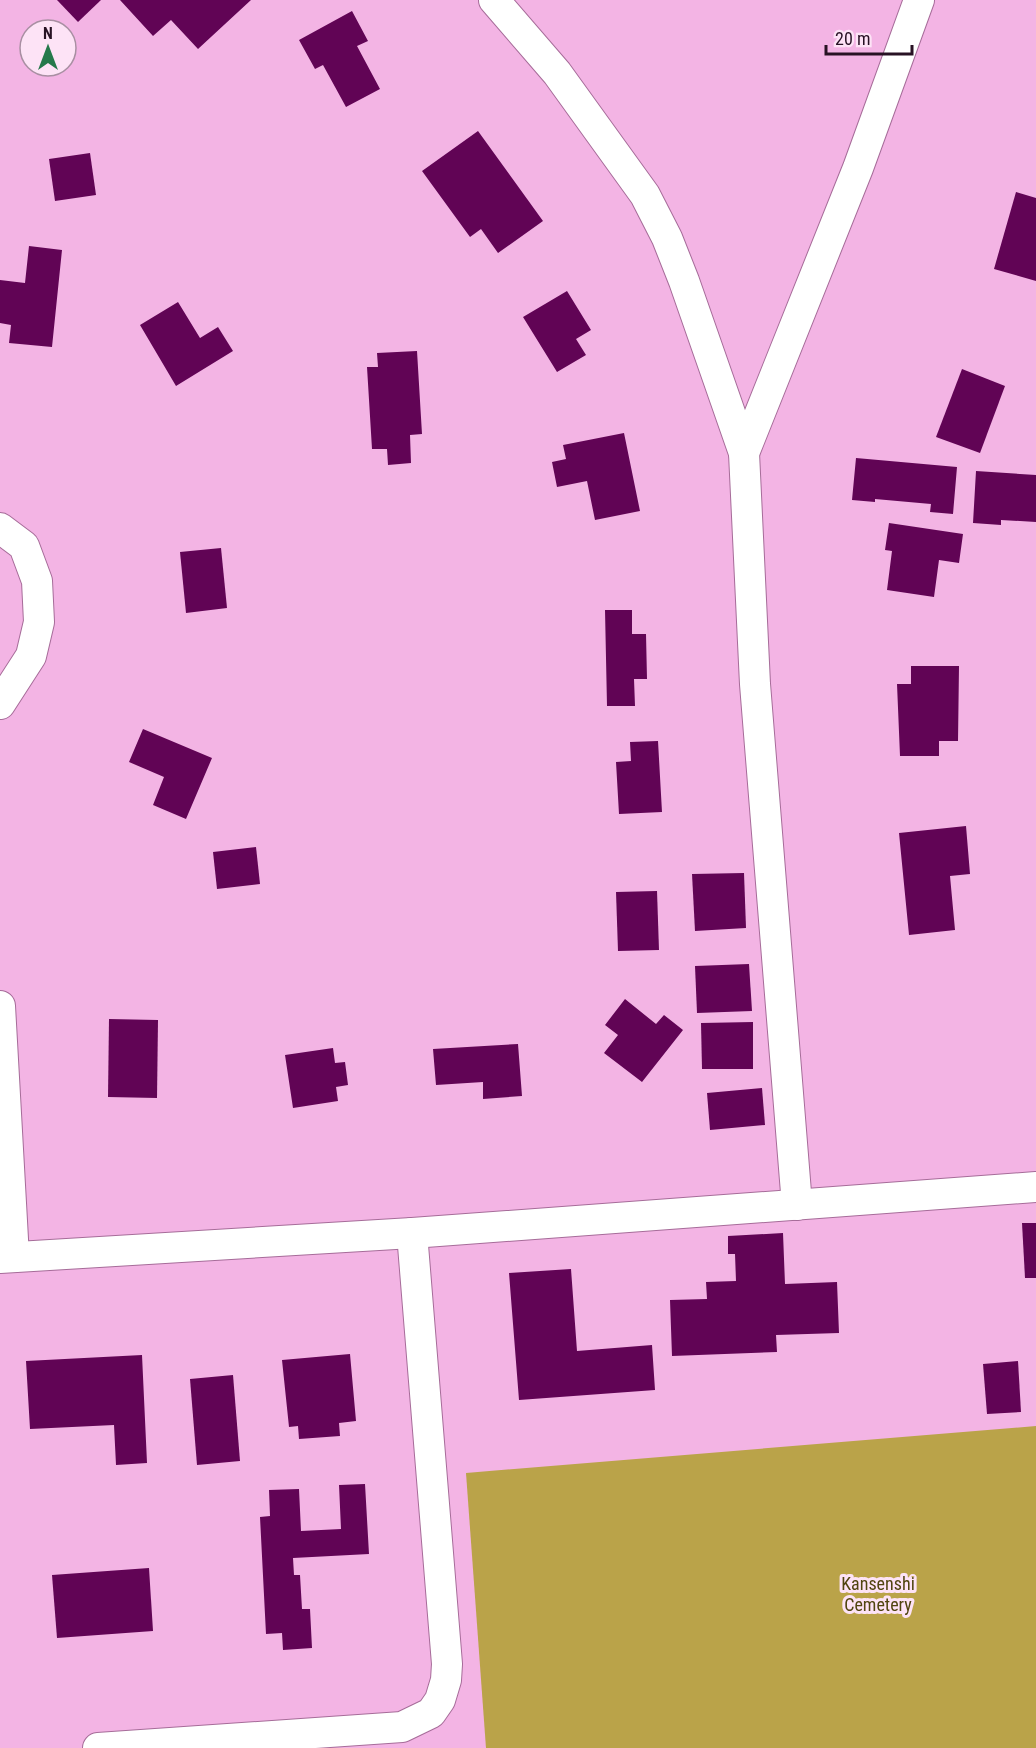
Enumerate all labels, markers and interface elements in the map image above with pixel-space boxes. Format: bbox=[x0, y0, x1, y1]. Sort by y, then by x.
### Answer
north arrow bbox=[18, 18, 78, 78]
scale bar bbox=[826, 18, 912, 56]
text: N bbox=[43, 24, 53, 43]
text: 20 m bbox=[835, 28, 870, 49]
park label: Kansenshi Cemetery bbox=[841, 1573, 915, 1615]

